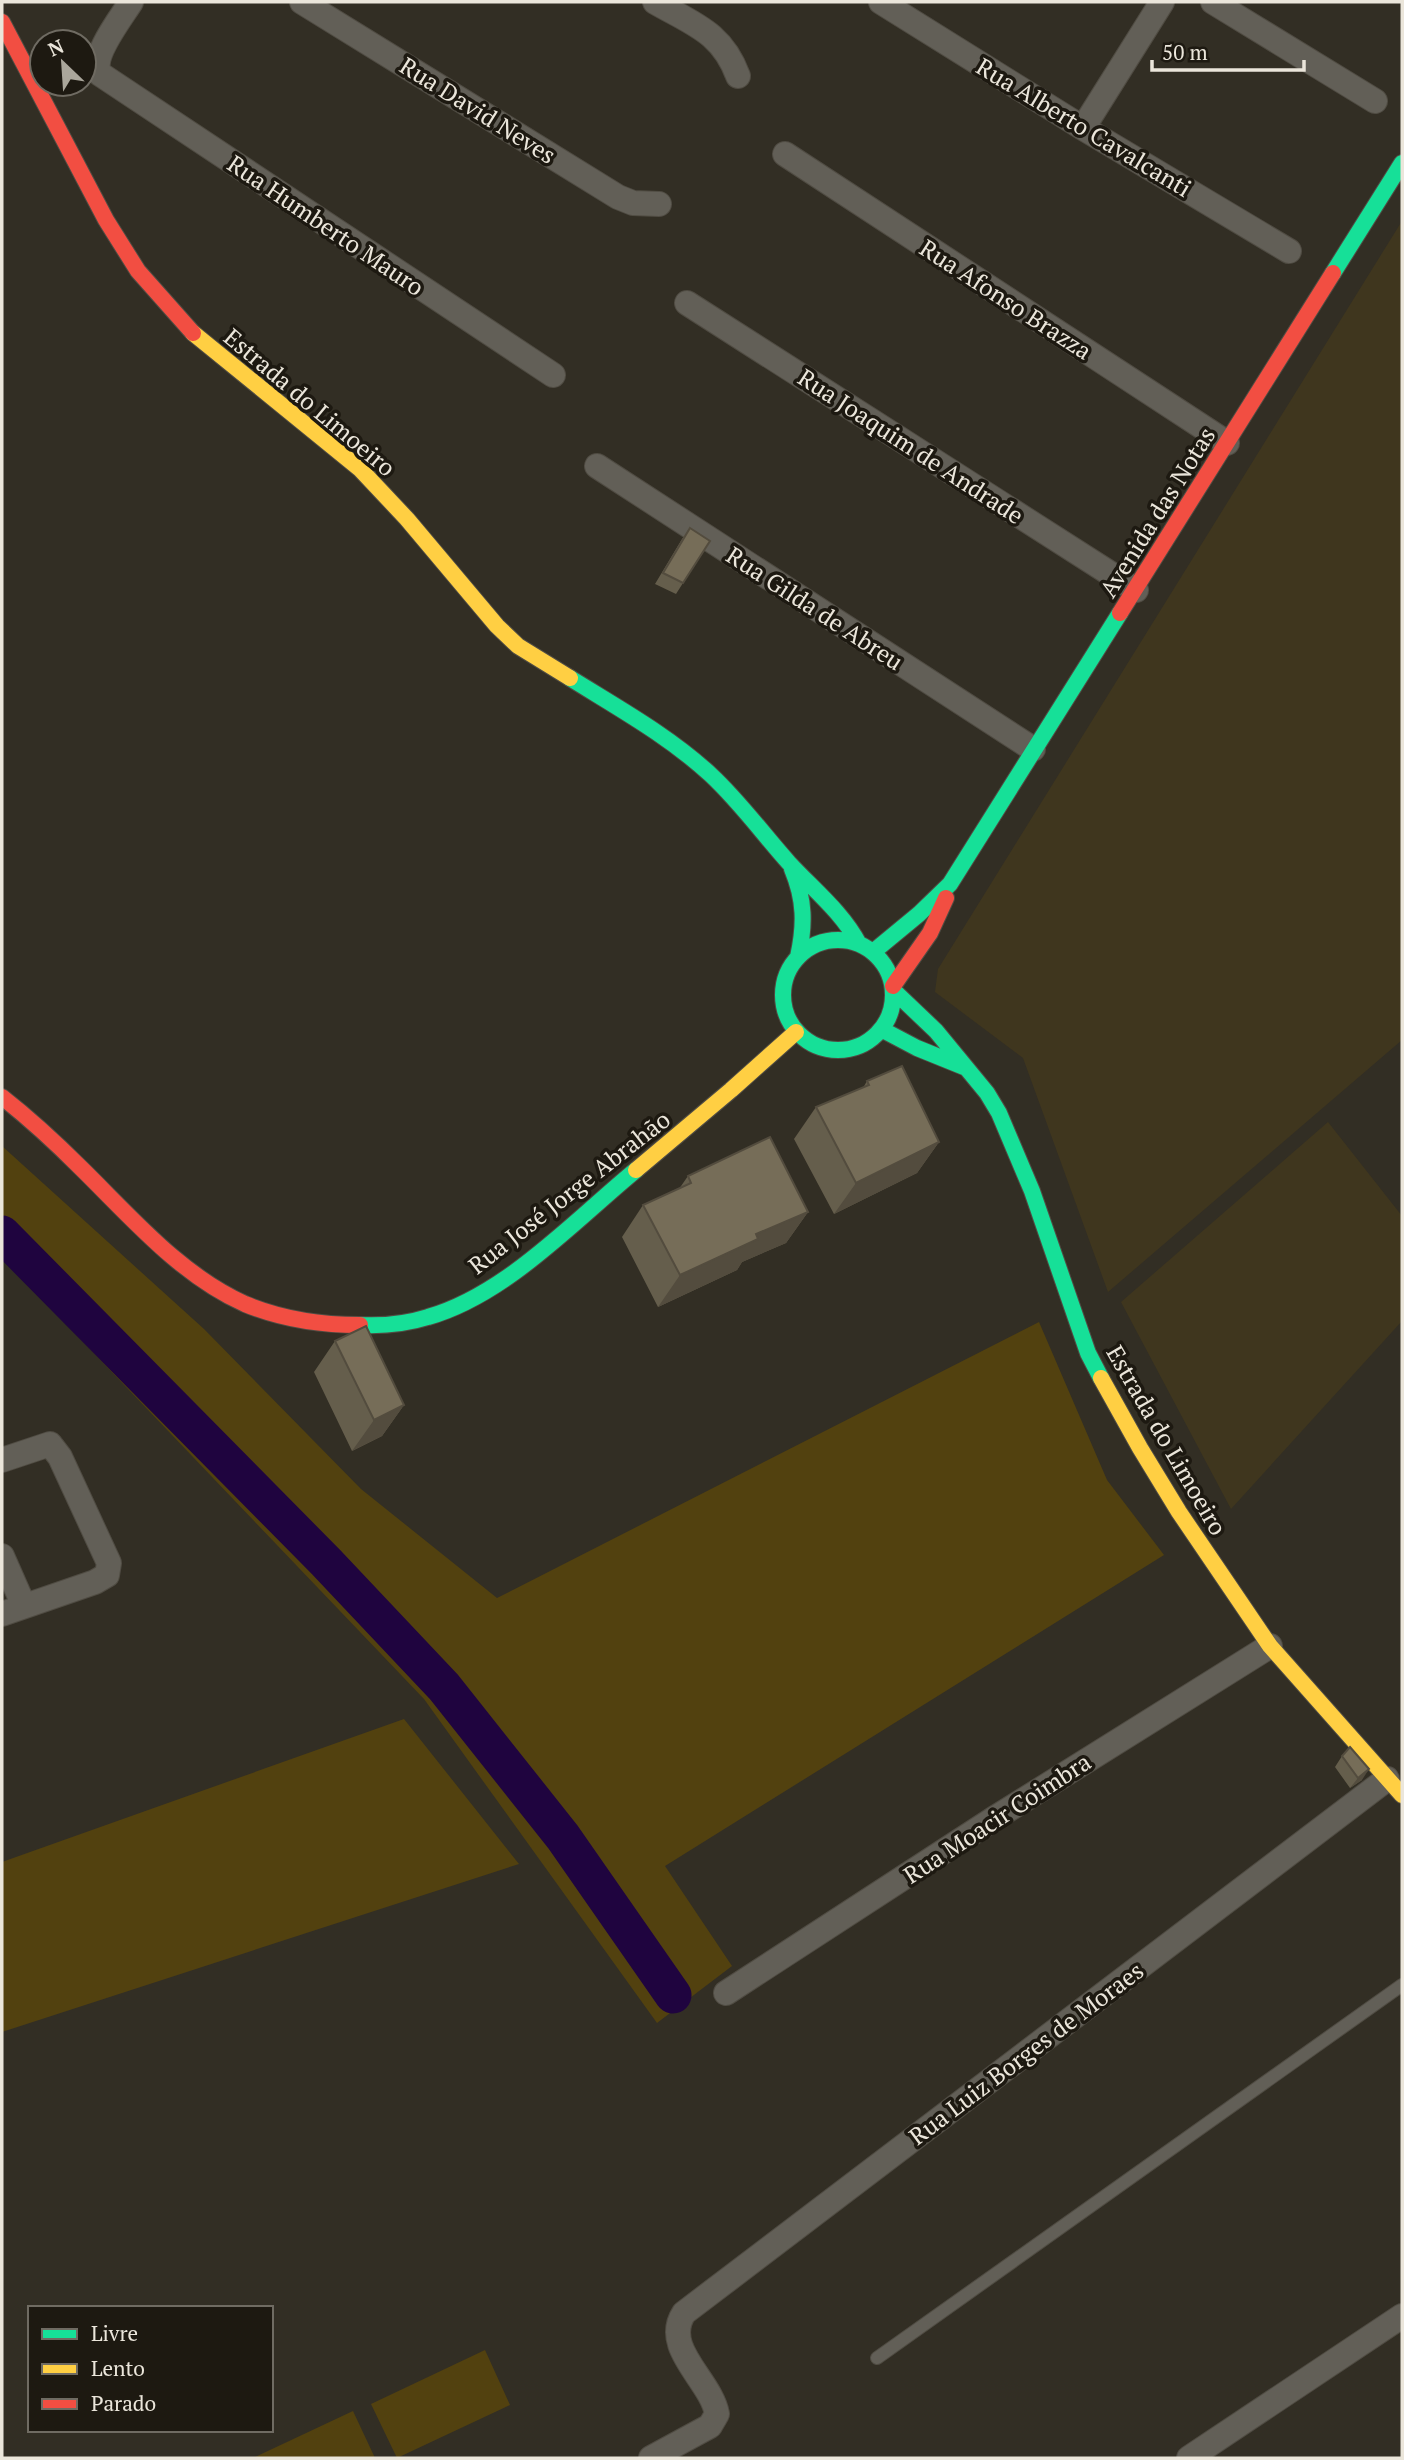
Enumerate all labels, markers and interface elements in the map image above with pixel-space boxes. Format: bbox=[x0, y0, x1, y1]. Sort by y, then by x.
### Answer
north arrow bbox=[28, 28, 98, 98]
scale bar bbox=[1152, 28, 1304, 72]
text: N bbox=[44, 33, 68, 62]
text: 50 m bbox=[1162, 38, 1208, 66]
street label: Rua David Neves bbox=[394, 49, 562, 171]
street label: Rua Alberto Cavalcanti bbox=[971, 50, 1197, 204]
street label: Rua Humberto Mauro bbox=[221, 147, 431, 303]
street label: Rua Afonso Brazza bbox=[914, 231, 1098, 367]
street label: Estrada do Limoeiro bbox=[218, 321, 402, 483]
street label: Rua Joaquim de Andrade bbox=[792, 361, 1030, 531]
street label: Avenida das Notas bbox=[1092, 421, 1222, 603]
street label: Rua Gilda de Abreu bbox=[721, 539, 910, 677]
street label: Rua José Jorge Abrahão bbox=[462, 1103, 676, 1281]
street label: Estrada do Limoeiro bbox=[1100, 1339, 1234, 1541]
street label: Rua Moacir Coimbra bbox=[897, 1745, 1097, 1891]
street label: Rua Luiz Borges de Moraes bbox=[902, 1954, 1150, 2152]
legend bbox=[28, 2306, 273, 2432]
text: Livre bbox=[91, 2319, 138, 2347]
text: Lento bbox=[91, 2354, 145, 2382]
text: Parado bbox=[91, 2389, 156, 2417]

